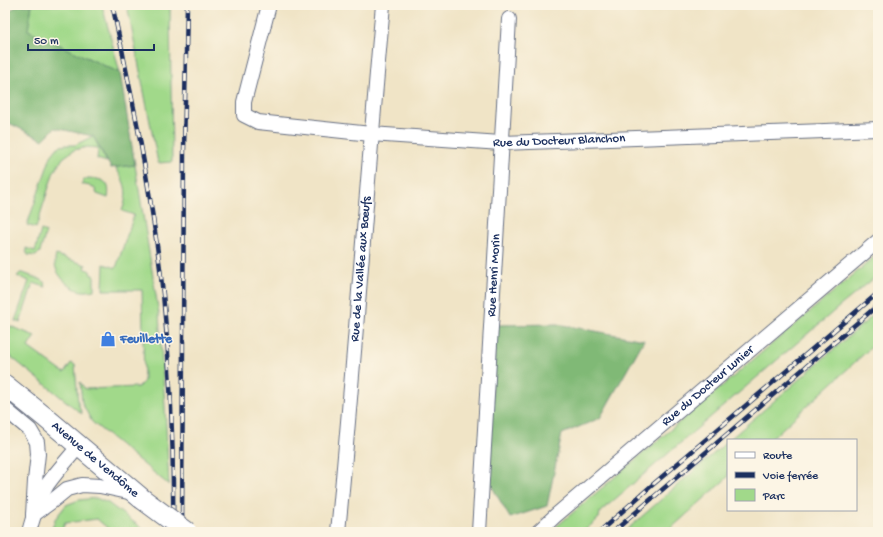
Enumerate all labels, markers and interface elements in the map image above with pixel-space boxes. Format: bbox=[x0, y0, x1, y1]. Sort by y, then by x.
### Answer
scale bar bbox=[28, 26, 154, 52]
text: 50 m bbox=[34, 35, 59, 49]
street label: Rue du Docteur Blanchon bbox=[493, 131, 626, 151]
street label: Rue de la Vallée aux Bœufs bbox=[347, 195, 374, 342]
street label: Rue Henri Morin bbox=[484, 233, 504, 317]
shop icon: Feuillette bbox=[99, 330, 117, 348]
place label: Feuillette bbox=[119, 332, 173, 347]
street label: Rue du Docteur Lunier bbox=[659, 342, 758, 429]
street label: Avenue de Vendôme bbox=[48, 418, 142, 501]
legend bbox=[727, 439, 857, 511]
text: Route bbox=[763, 450, 793, 464]
text: Voie ferrée bbox=[762, 470, 819, 484]
text: Parc bbox=[762, 490, 786, 504]

